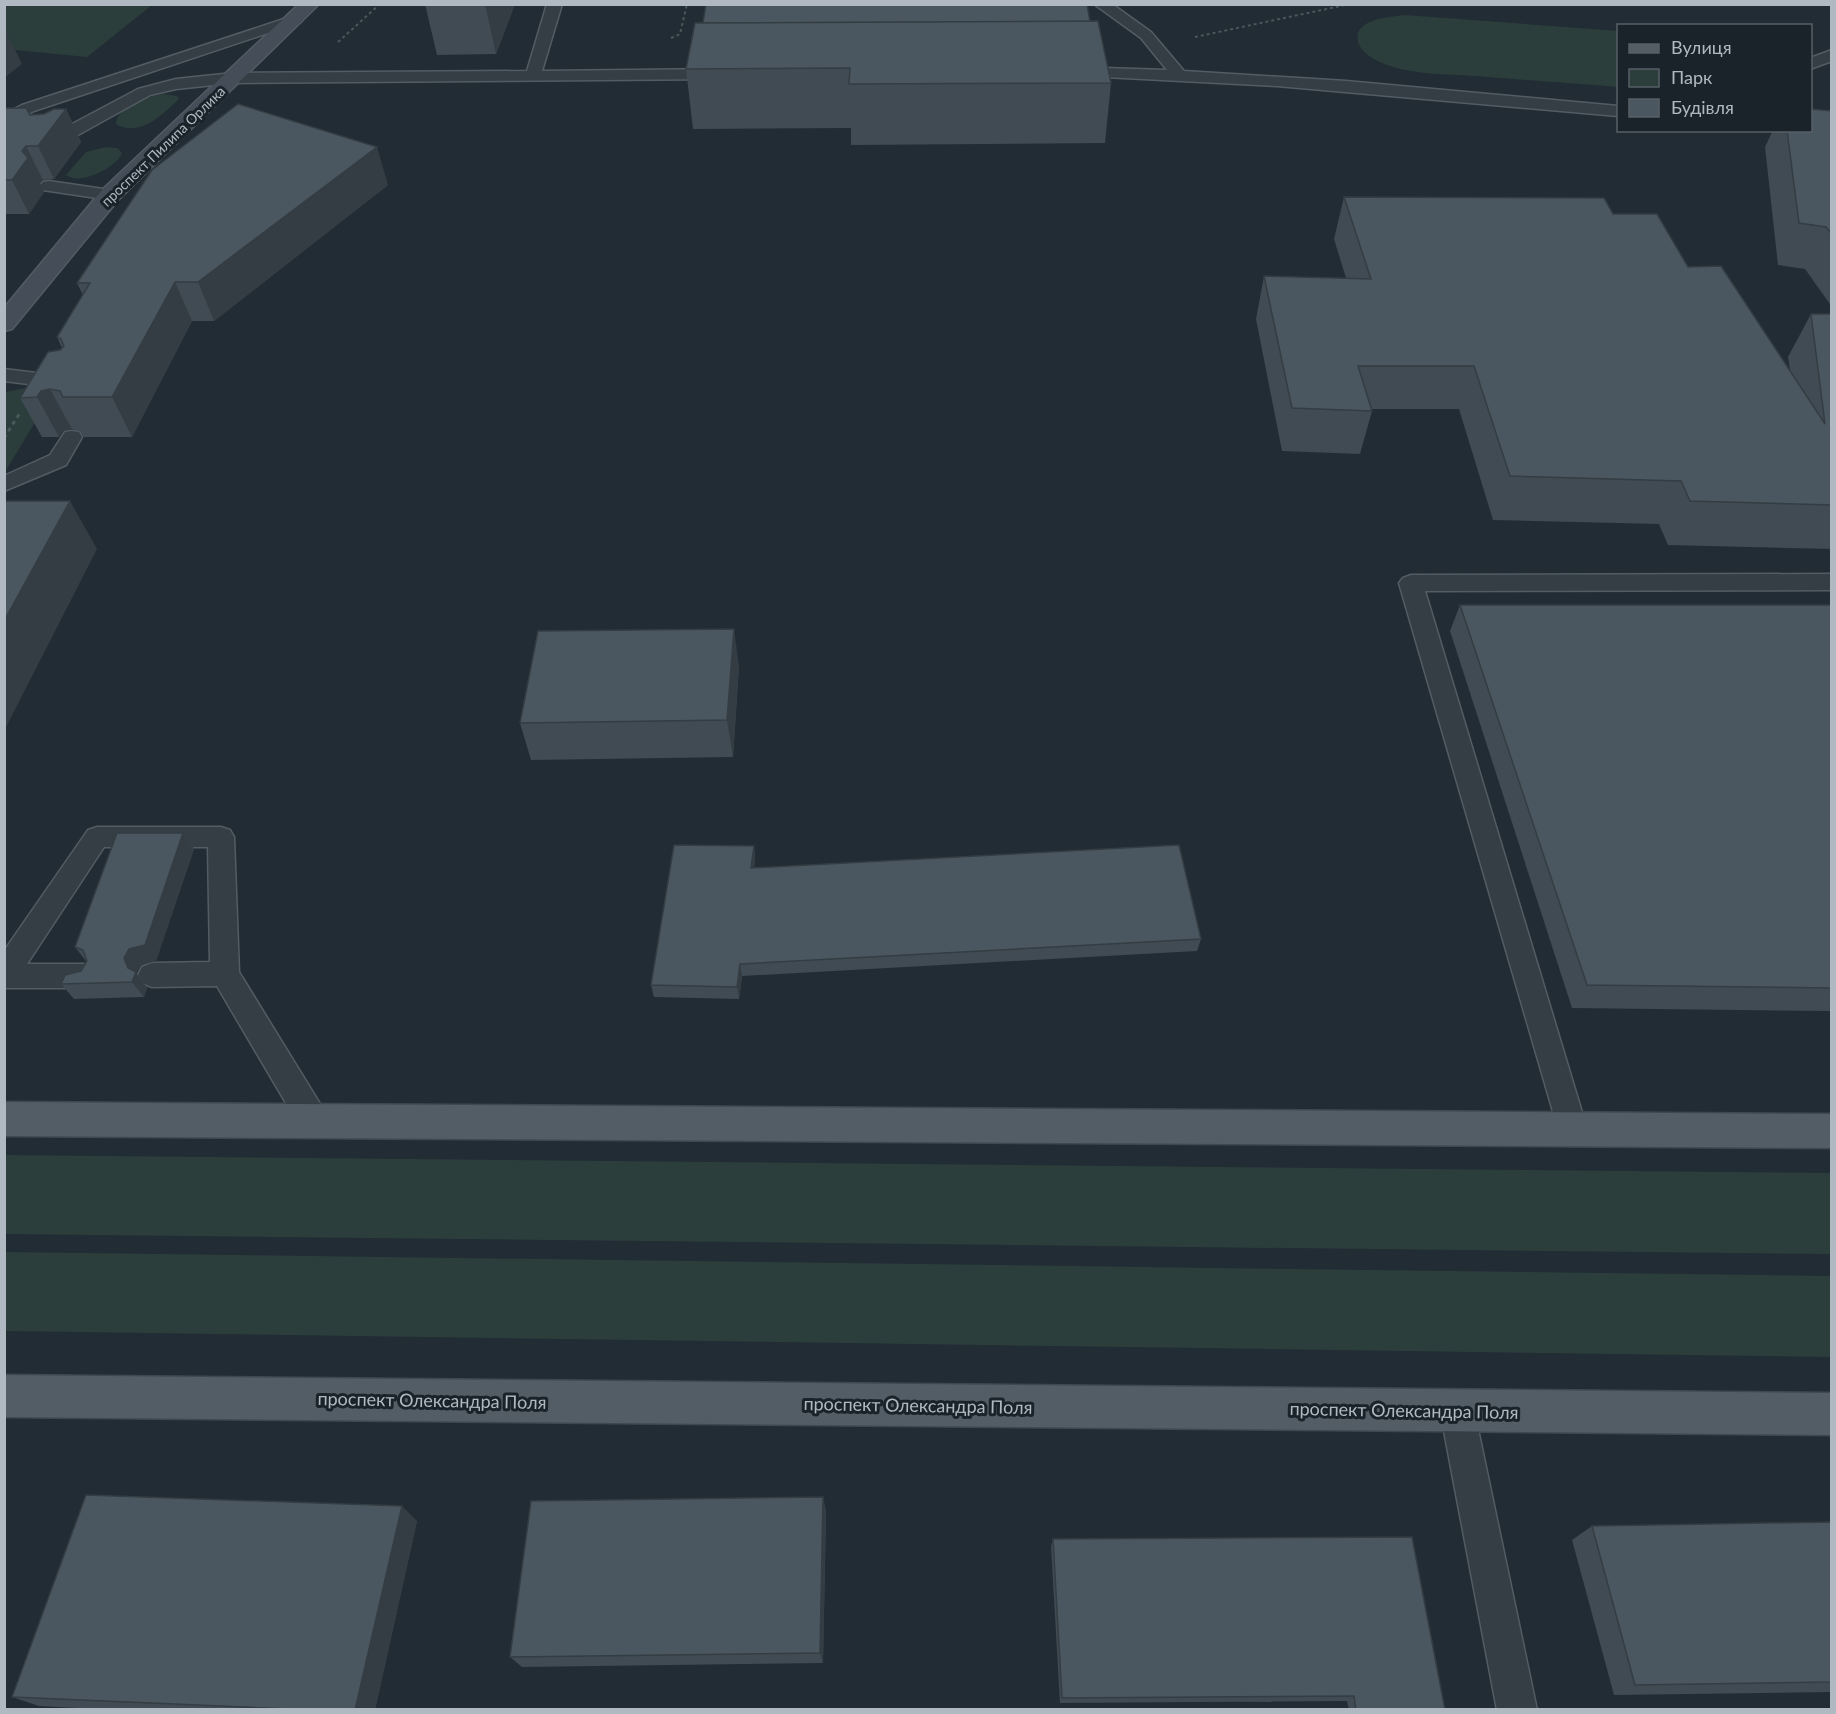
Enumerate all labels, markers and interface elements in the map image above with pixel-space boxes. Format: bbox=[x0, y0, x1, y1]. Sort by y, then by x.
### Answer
legend bbox=[1617, 24, 1812, 132]
text: Вулиця bbox=[1671, 36, 1732, 58]
text: Парк bbox=[1671, 66, 1713, 88]
street label: проспект Пилипа Орлика bbox=[98, 82, 228, 210]
text: Будівля bbox=[1671, 96, 1734, 118]
street label: проспект Олександра Поля bbox=[317, 1387, 547, 1413]
street label: проспект Олександра Поля bbox=[803, 1392, 1033, 1418]
street label: проспект Олександра Поля bbox=[1289, 1397, 1519, 1423]

